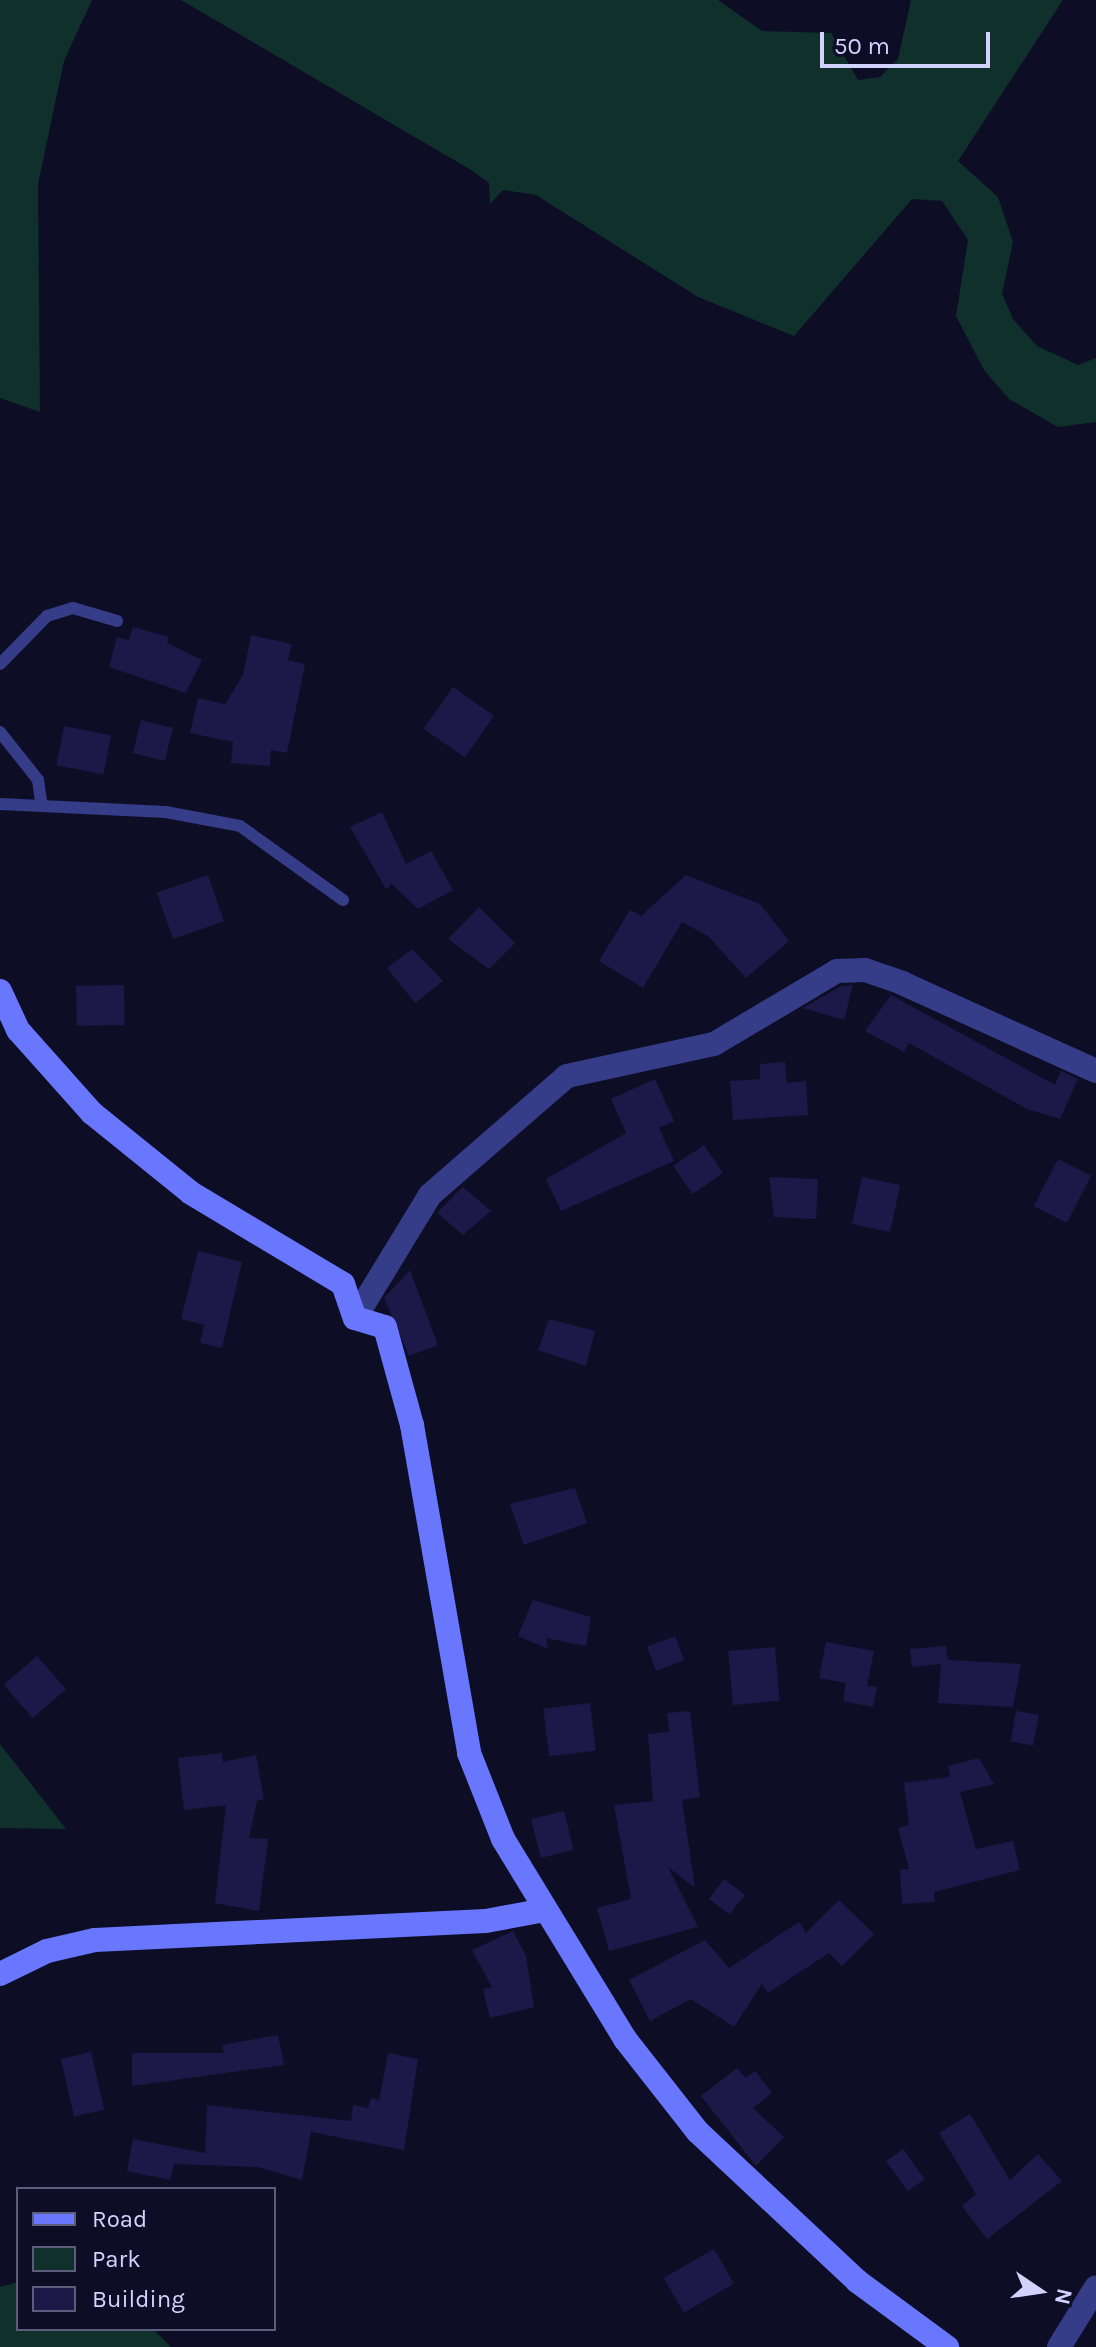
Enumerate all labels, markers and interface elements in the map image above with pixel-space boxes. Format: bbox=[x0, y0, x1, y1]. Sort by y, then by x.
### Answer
scale bar bbox=[824, 16, 994, 66]
text: 50 m bbox=[834, 32, 890, 60]
legend bbox=[16, 2187, 276, 2331]
text: Road bbox=[92, 2205, 147, 2233]
text: Park bbox=[92, 2245, 141, 2273]
north arrow bbox=[1000, 2251, 1080, 2331]
text: Building bbox=[92, 2285, 185, 2313]
text: N bbox=[1049, 2286, 1078, 2307]

